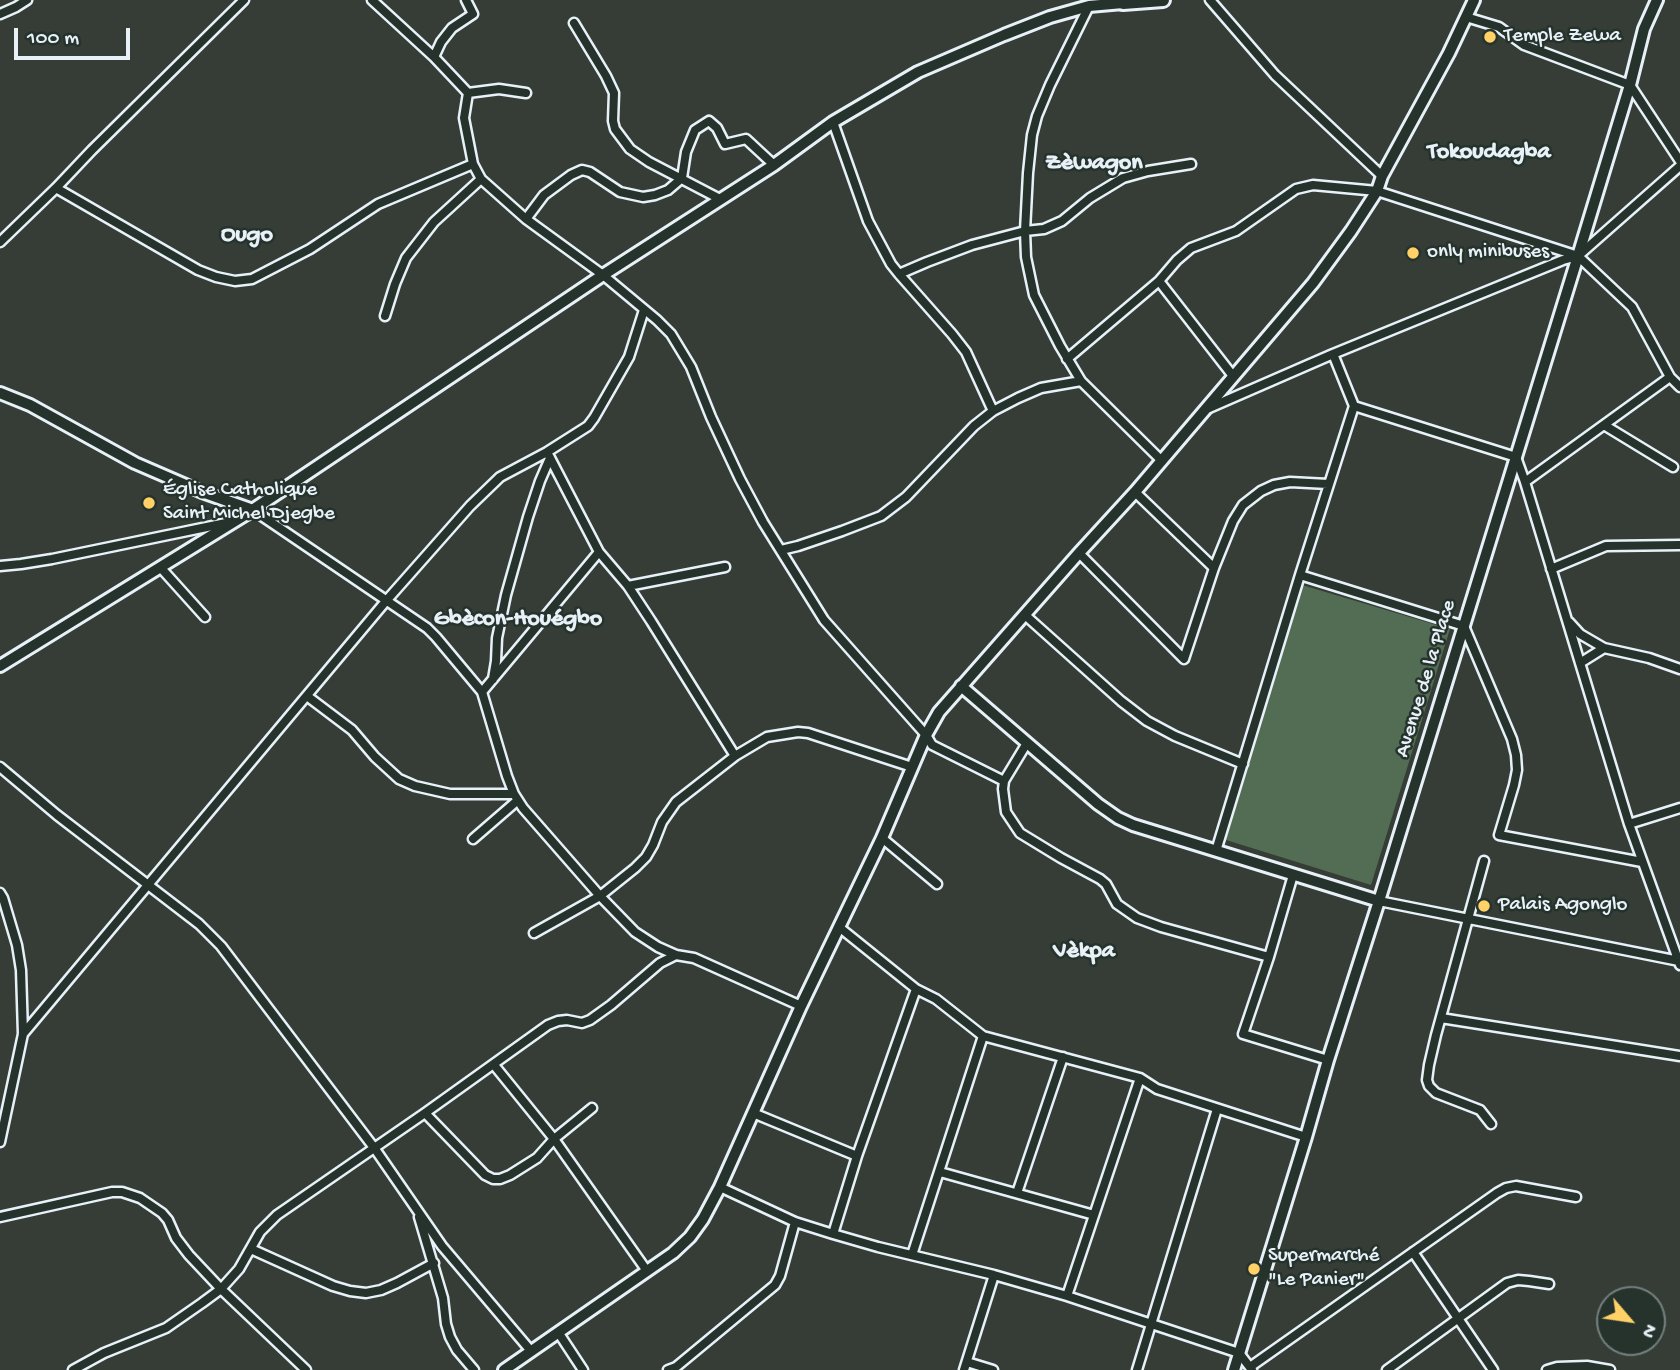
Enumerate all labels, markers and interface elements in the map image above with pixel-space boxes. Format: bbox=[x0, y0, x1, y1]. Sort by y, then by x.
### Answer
scale bar bbox=[18, 14, 133, 58]
place label: Temple Zewa bbox=[1504, 24, 1621, 50]
text: 100 m bbox=[27, 27, 79, 52]
marker: Temple Zewa bbox=[1482, 29, 1498, 45]
district label: Tokoudagba bbox=[1427, 139, 1551, 167]
district label: Zèwagon bbox=[1045, 150, 1143, 178]
district label: Ougo bbox=[221, 222, 273, 250]
place label: only minibuses bbox=[1427, 240, 1549, 266]
marker: only minibuses bbox=[1405, 245, 1421, 261]
place label: Église Catholique Saint Michel Djegbe bbox=[163, 478, 335, 528]
marker: Église Catholique Saint Michel Djegbe bbox=[141, 495, 157, 511]
street label: Avenue de la Place bbox=[1391, 597, 1463, 761]
district label: Gbècon-Houégbo bbox=[434, 606, 602, 634]
place label: Palais Agonglo bbox=[1498, 893, 1627, 919]
marker: Palais Agonglo bbox=[1476, 898, 1492, 914]
district label: Vèkpa bbox=[1053, 938, 1115, 966]
place label: Supermarché "Le Panier" bbox=[1268, 1244, 1379, 1294]
marker: Supermarché "Le Panier" bbox=[1246, 1261, 1262, 1277]
north arrow bbox=[1596, 1286, 1666, 1356]
text: N bbox=[1635, 1319, 1661, 1341]

